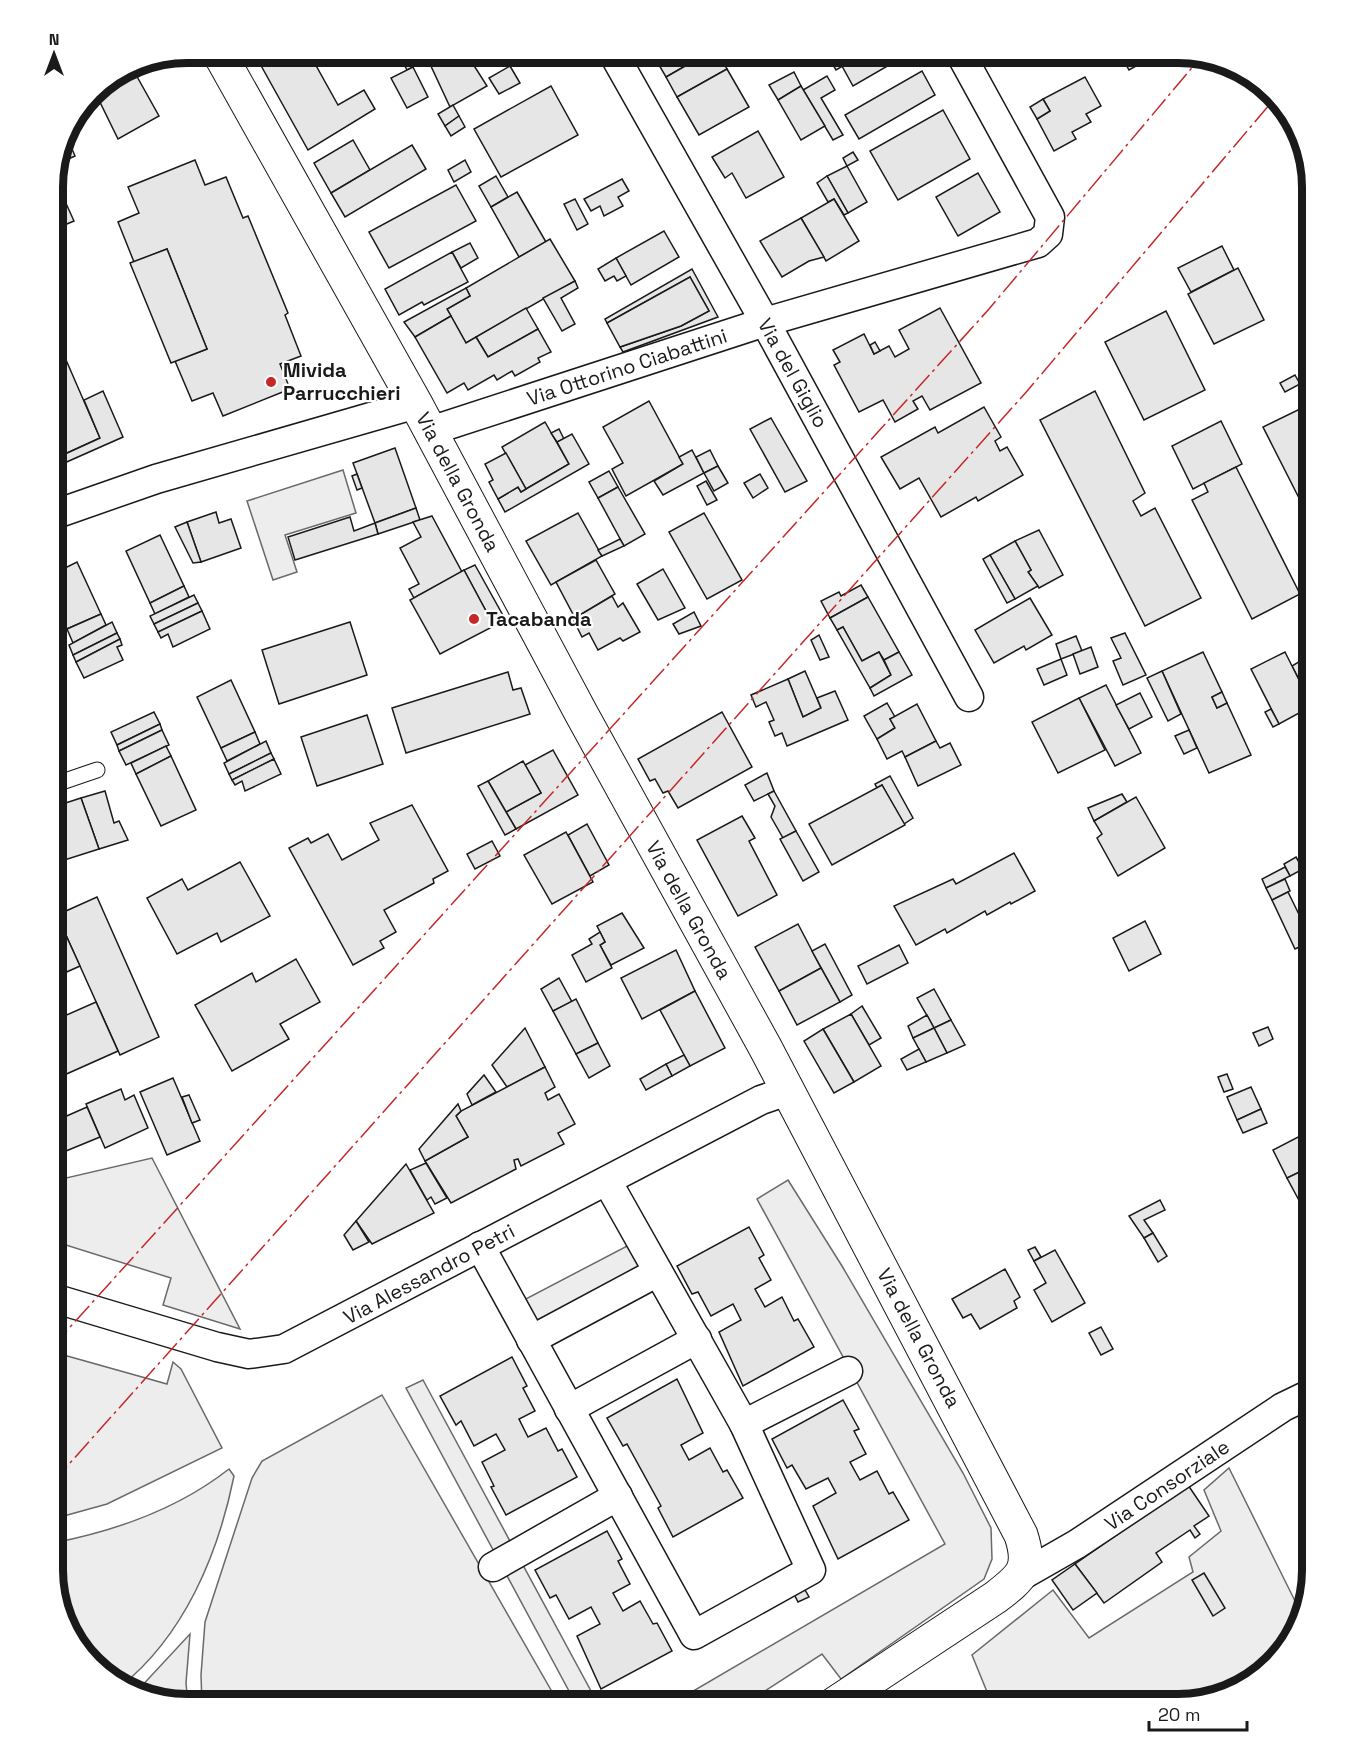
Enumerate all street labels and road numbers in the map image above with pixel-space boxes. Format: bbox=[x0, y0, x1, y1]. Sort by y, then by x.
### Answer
street label: Via del Giglio bbox=[752, 313, 834, 433]
street label: Via Ottorino Ciabattini bbox=[524, 322, 730, 412]
street label: Via della Gronda bbox=[410, 408, 506, 556]
street label: Via della Gronda bbox=[640, 836, 738, 984]
street label: Via Alessandro Petri bbox=[339, 1218, 519, 1330]
street label: Via della Gronda bbox=[871, 1264, 967, 1412]
street label: Via Consorziale bbox=[1099, 1434, 1235, 1536]

